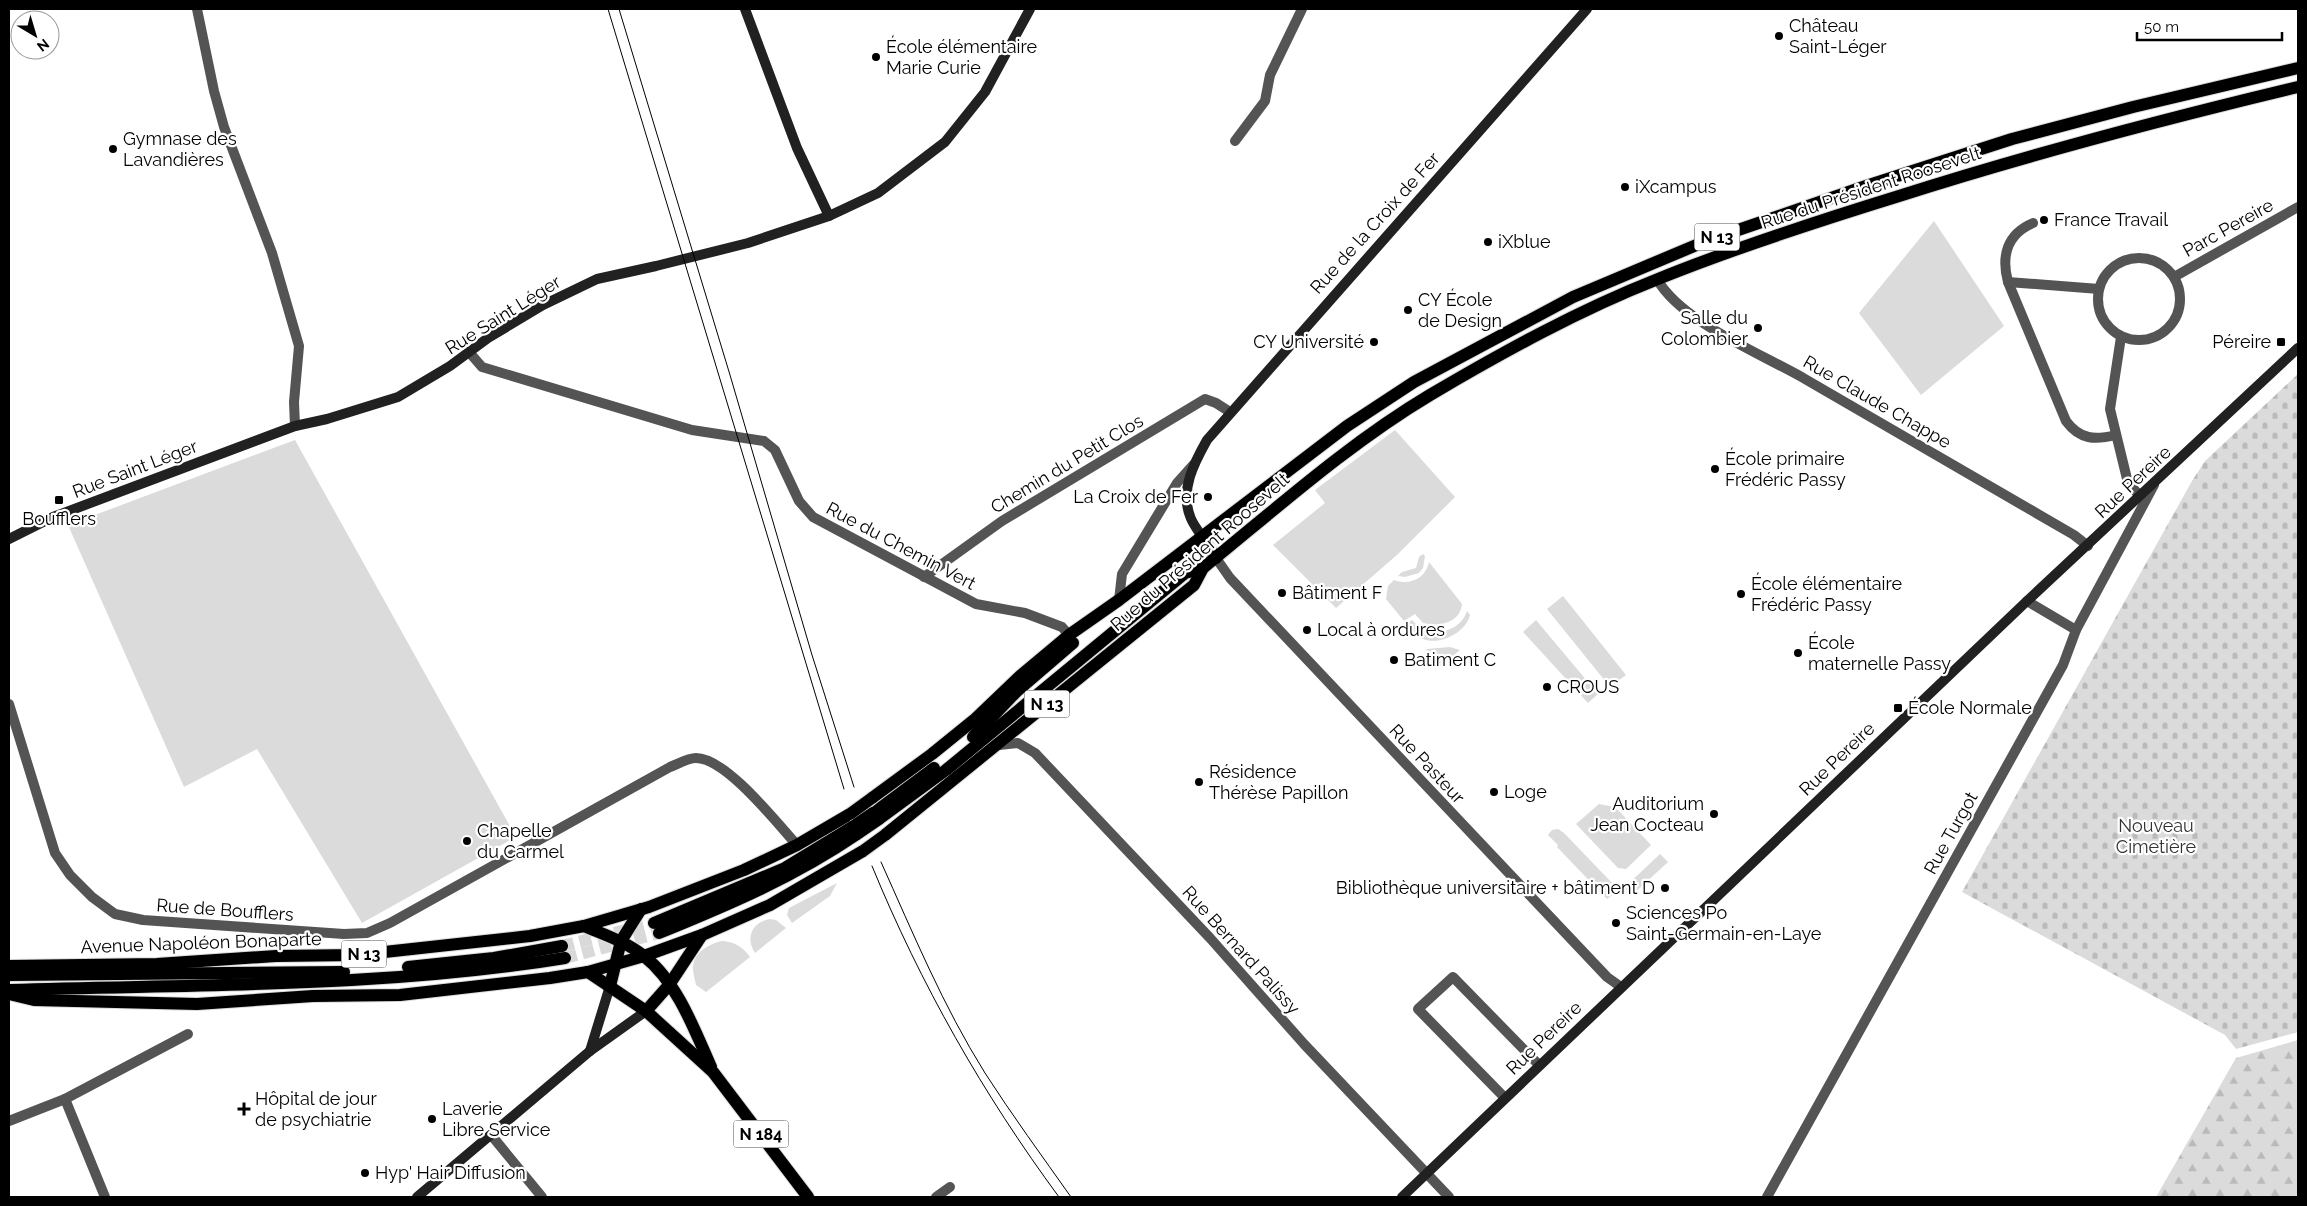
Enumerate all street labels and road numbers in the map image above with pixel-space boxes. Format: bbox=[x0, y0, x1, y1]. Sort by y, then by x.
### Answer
street label: Rue du Président Roosevelt bbox=[1758, 142, 1983, 233]
street label: Rue de la Croix de Fer bbox=[1306, 147, 1444, 298]
street label: Parc Pereire bbox=[2179, 194, 2277, 261]
road number: N 13 bbox=[1694, 223, 1740, 250]
street label: Rue Saint Léger bbox=[441, 270, 565, 358]
street label: Rue Claude Chappe bbox=[1800, 351, 1955, 453]
street label: Chemin du Petit Clos bbox=[987, 410, 1147, 517]
street label: Rue Saint Léger bbox=[69, 435, 201, 502]
street label: Rue Pereire bbox=[2090, 441, 2175, 522]
street label: Rue du Président Roosevelt bbox=[1106, 468, 1293, 635]
street label: Rue du Chemin Vert bbox=[823, 497, 980, 594]
road number: N 13 bbox=[1024, 691, 1070, 718]
street label: Rue Pereire bbox=[1795, 717, 1879, 800]
street label: Rue Pasteur bbox=[1385, 720, 1470, 808]
street label: Rue Turgot bbox=[1919, 788, 1982, 878]
street label: Rue Bernard Palissy bbox=[1178, 881, 1305, 1018]
street label: Rue de Boufflers bbox=[156, 894, 295, 925]
street label: Avenue Napoléon Bonaparte bbox=[80, 928, 322, 957]
road number: N 13 bbox=[342, 941, 386, 968]
street label: Rue Pereire bbox=[1502, 996, 1586, 1079]
road number: N 184 bbox=[734, 1120, 788, 1148]

